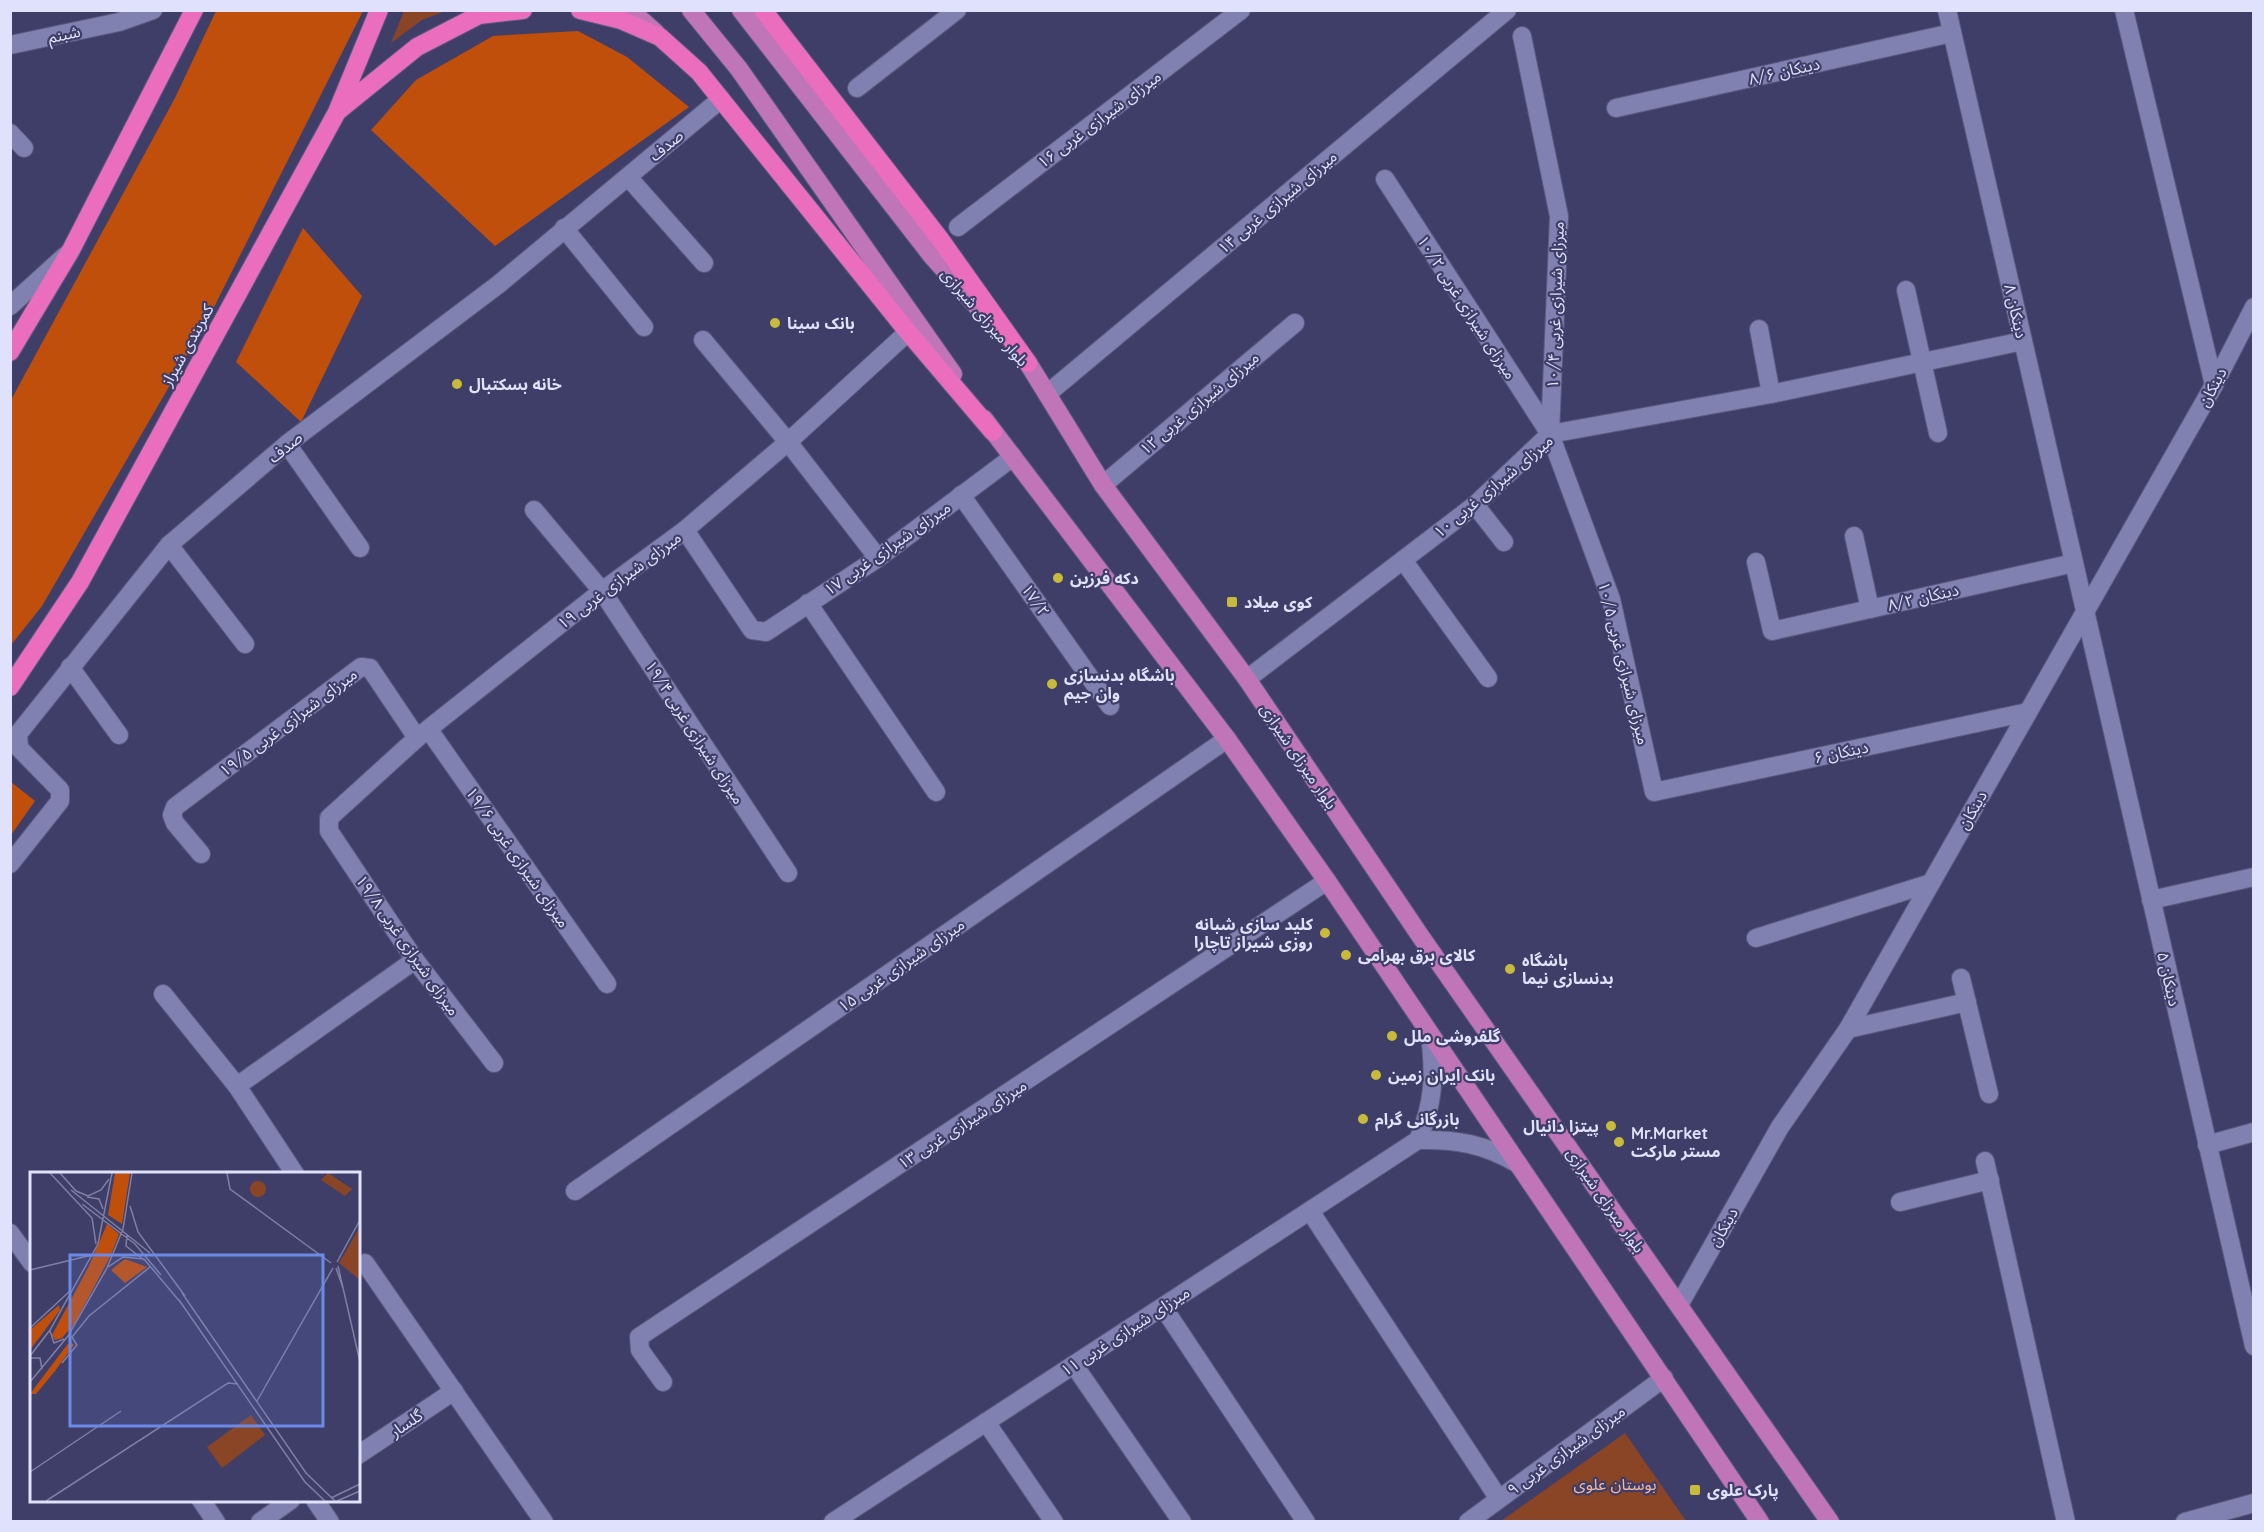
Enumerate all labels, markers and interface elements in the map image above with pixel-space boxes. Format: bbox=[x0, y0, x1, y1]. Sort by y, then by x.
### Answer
street label: شبنم bbox=[46, 21, 83, 50]
street label: ۸/۶ دینکان bbox=[1746, 53, 1822, 89]
street label: ۱۶ میرزای شیرازی غربی bbox=[1033, 66, 1165, 172]
street label: صدف bbox=[645, 125, 687, 165]
street label: ۱۴ میرزای شیرازی غربی bbox=[1213, 146, 1341, 258]
street label: ۱۰/۴ میرزای شیرازی غربی bbox=[1542, 221, 1568, 389]
street label: ۱۰/۲ میرزای شیرازی غربی bbox=[1413, 231, 1521, 383]
street label: بلوار میرزای شیرازی bbox=[937, 264, 1033, 370]
street label: ۸ دینکان bbox=[2000, 282, 2032, 340]
street label: کمربندی شیراز bbox=[156, 300, 218, 390]
place label: بانک سینا bbox=[787, 313, 855, 333]
marker: بانک سینا bbox=[768, 316, 782, 330]
street label: ۱۲ میرزای شیرازی غربی bbox=[1135, 347, 1263, 459]
street label: دینکان bbox=[2193, 364, 2231, 410]
place label: خانه بسکتبال bbox=[469, 374, 562, 394]
marker: خانه بسکتبال bbox=[450, 377, 464, 391]
street label: صدف bbox=[264, 427, 306, 467]
street label: ۱۰ میرزای شیرازی غربی bbox=[1429, 430, 1557, 542]
street label: ۱۷ میرزای شیرازی غربی bbox=[820, 497, 954, 599]
street label: ۱۹ میرزای شیرازی غربی bbox=[553, 527, 685, 633]
place label: دکه فرزین bbox=[1070, 568, 1139, 588]
marker: دکه فرزین bbox=[1051, 571, 1065, 585]
street label: ۱۰/۵ میرزای شیرازی غربی bbox=[1594, 579, 1654, 747]
street label: دینکان ۸/۲ bbox=[1885, 579, 1961, 615]
street label: ۱۷/۲ bbox=[1018, 580, 1054, 620]
place label: کوی میلاد bbox=[1244, 592, 1313, 612]
marker: کوی میلاد bbox=[1225, 595, 1239, 609]
street label: ۱۹/۴ میرزای شیرازی غربی bbox=[641, 656, 749, 808]
street label: ۱۹/۵ میرزای شیرازی غربی bbox=[215, 664, 361, 780]
place label: باشگاه بدنسازی وان جیم bbox=[1064, 665, 1175, 706]
marker: باشگاه بدنسازی وان جیم bbox=[1045, 677, 1059, 691]
street label: بلوار میرزای شیرازی bbox=[1256, 699, 1342, 813]
street label: دینکان ۶ bbox=[1812, 736, 1870, 768]
street label: ۱۹/۶ میرزای شیرازی غربی bbox=[462, 783, 574, 931]
street label: دینکان bbox=[1953, 787, 1991, 833]
street label: ۱۹/۸ میرزای شیرازی غربی bbox=[352, 871, 464, 1019]
street label: ۱۵ میرزای شیرازی غربی bbox=[834, 914, 968, 1016]
place label: کلید سازی شبانه روزی شیراز تاچارا bbox=[1194, 914, 1314, 953]
marker: کلید سازی شبانه روزی شیراز تاچارا bbox=[1318, 926, 1332, 940]
place label: کالای برق بهرامی bbox=[1358, 945, 1476, 965]
marker: کالای برق بهرامی bbox=[1339, 948, 1353, 962]
place label: باشگاه بدنسازی نیما bbox=[1522, 950, 1614, 988]
street label: ۵ دینکان bbox=[2153, 950, 2185, 1008]
marker: باشگاه بدنسازی نیما bbox=[1503, 962, 1517, 976]
place label: گلفروشی ملل bbox=[1404, 1026, 1501, 1046]
marker: گلفروشی ملل bbox=[1385, 1029, 1399, 1043]
place label: بانک ایران زمین bbox=[1388, 1065, 1495, 1085]
marker: بانک ایران زمین bbox=[1369, 1068, 1383, 1082]
street label: ۱۳ میرزای شیرازی غربی bbox=[894, 1075, 1030, 1173]
place label: بازرگانی گرام bbox=[1375, 1109, 1460, 1131]
marker: بازرگانی گرام bbox=[1356, 1112, 1370, 1126]
place label: پیتزا دانیال bbox=[1523, 1116, 1599, 1137]
marker: پیتزا دانیال bbox=[1604, 1119, 1618, 1133]
place label: Mr.Market مستر مارکت bbox=[1631, 1123, 1721, 1161]
marker: Mr.Market مستر مارکت bbox=[1612, 1135, 1626, 1149]
street label: بلوار میرزای شیرازی bbox=[1562, 1144, 1650, 1256]
inset map bbox=[30, 1172, 360, 1502]
street label: دینکان bbox=[1704, 1204, 1742, 1250]
street label: میرزای شیرازی غربی ۱۱ bbox=[1057, 1282, 1193, 1380]
street label: میرزای شیرازی غربی ۹ bbox=[1503, 1401, 1629, 1499]
street label: گلسار bbox=[385, 1405, 427, 1442]
park label: بوستان علوی bbox=[1574, 1474, 1656, 1494]
place label: پارک علوی bbox=[1707, 1480, 1779, 1501]
marker: پارک علوی bbox=[1688, 1483, 1702, 1497]

